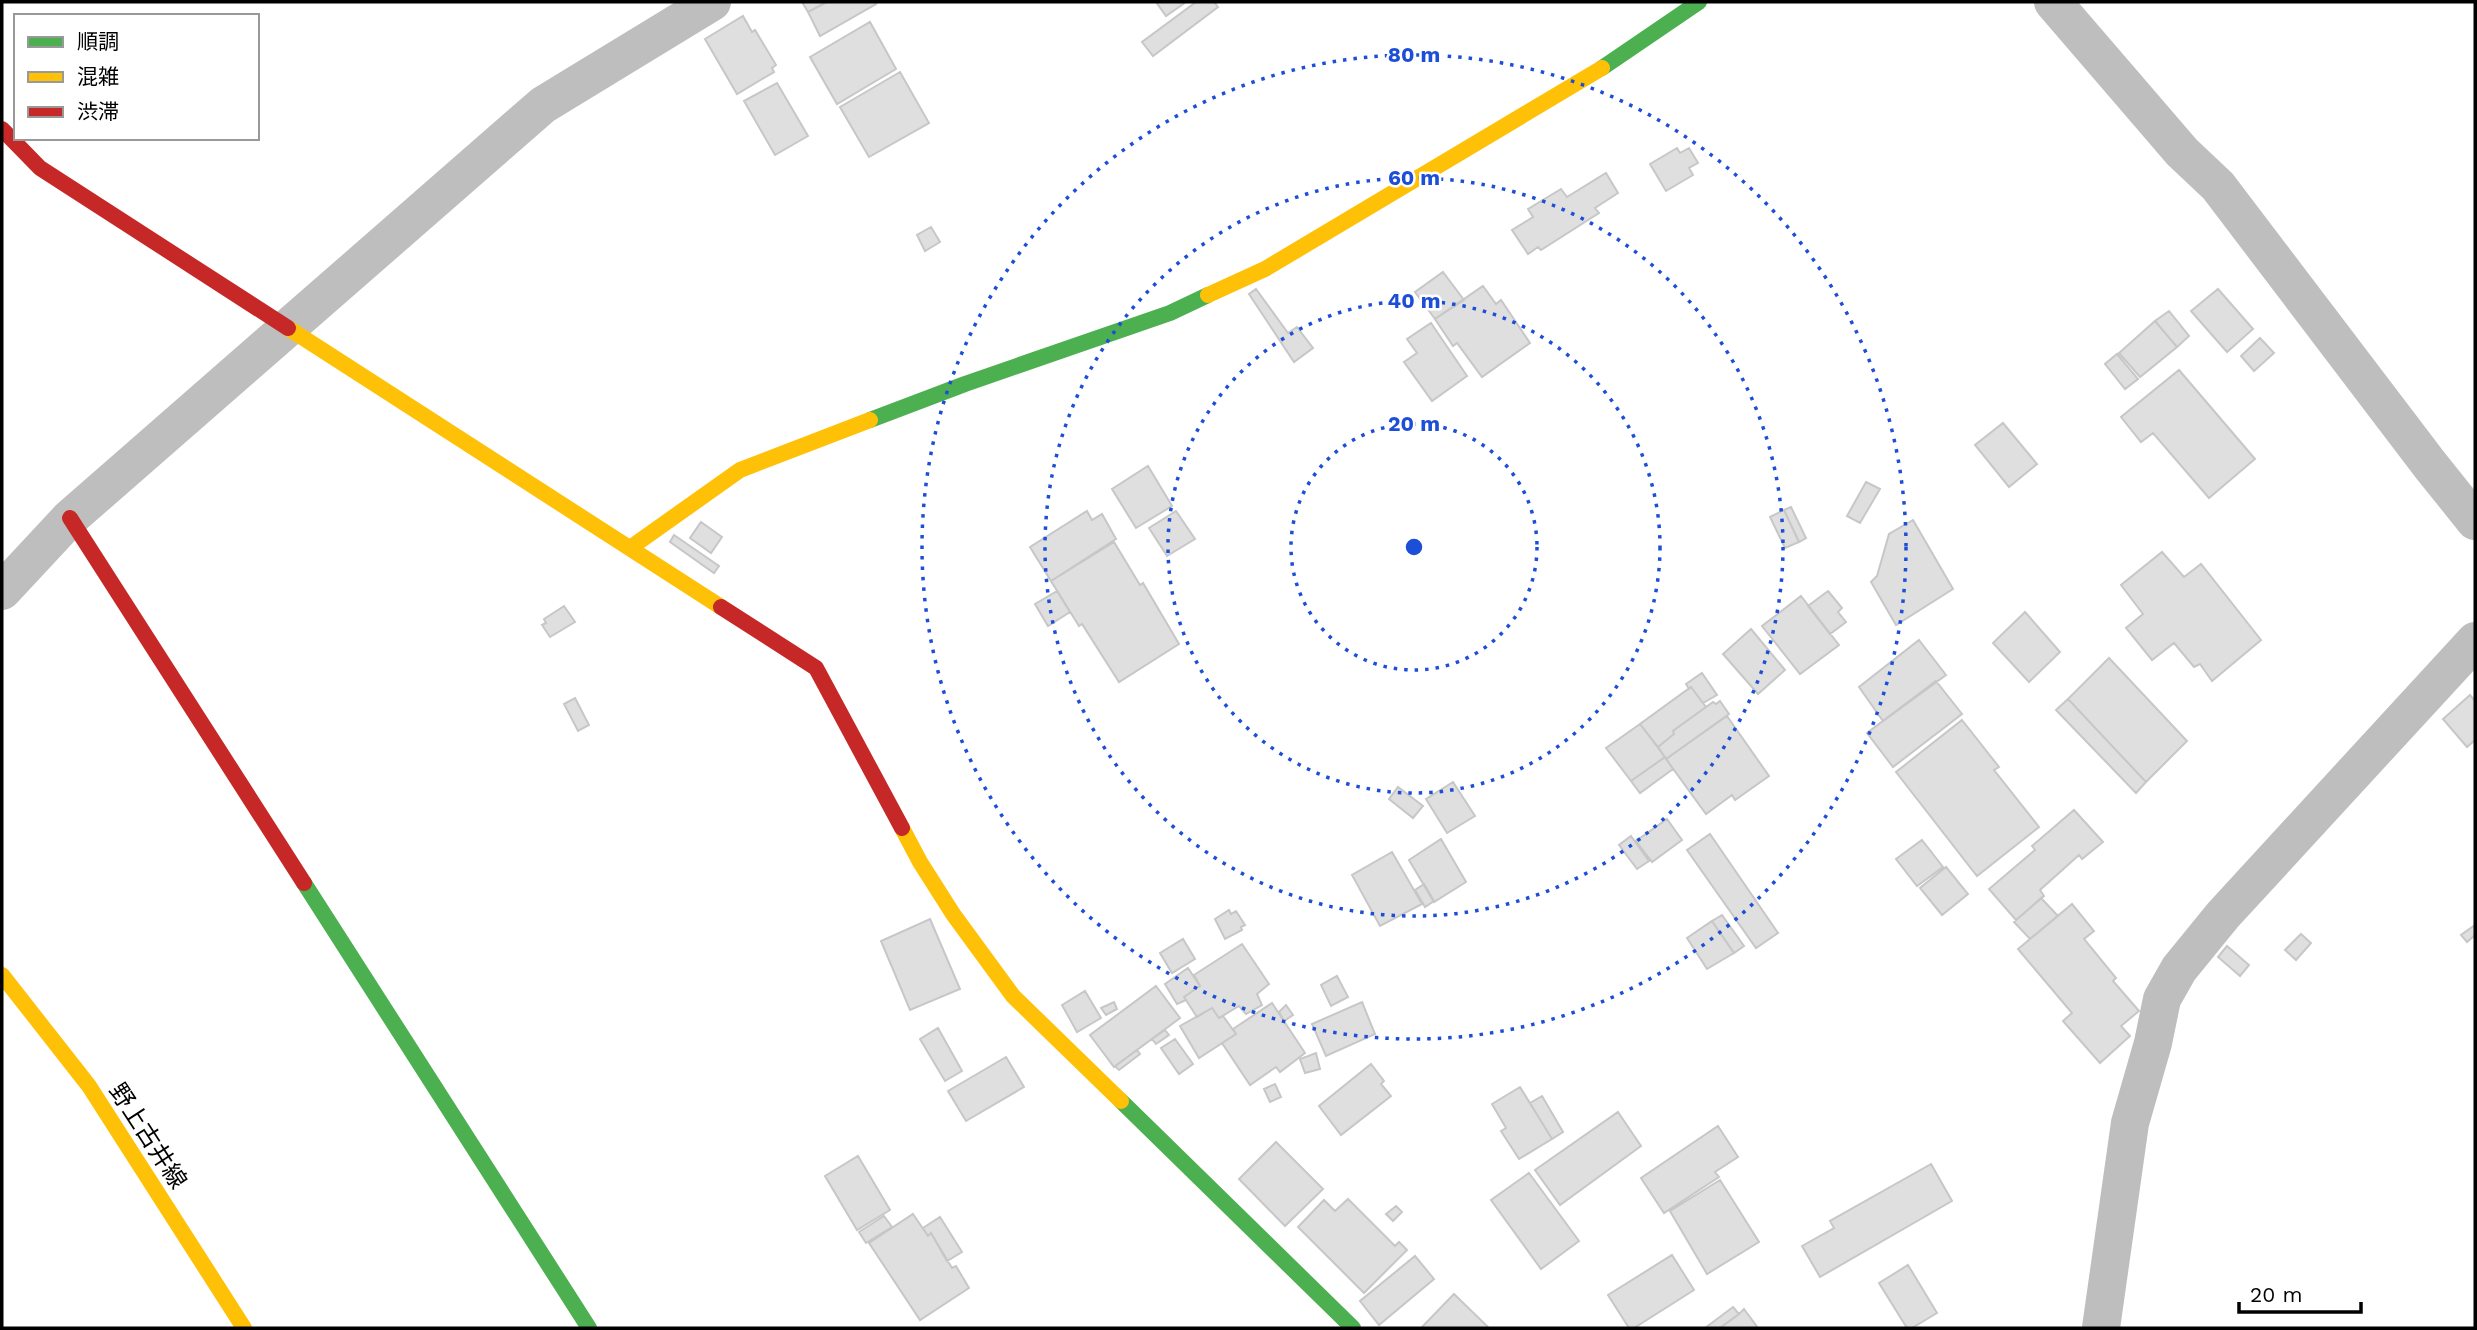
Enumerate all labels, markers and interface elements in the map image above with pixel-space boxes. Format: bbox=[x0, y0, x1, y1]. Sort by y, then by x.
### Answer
legend bbox=[14, 14, 259, 140]
text: 順調 bbox=[77, 29, 119, 54]
text: 80 m bbox=[1388, 42, 1440, 67]
text: 混雑 bbox=[77, 64, 119, 89]
text: 渋滞 bbox=[77, 99, 119, 124]
text: 60 m bbox=[1388, 165, 1440, 190]
text: 40 m bbox=[1388, 288, 1440, 313]
text: 20 m bbox=[1388, 411, 1440, 436]
centre of rings bbox=[1402, 535, 1426, 559]
street label: 野上古井線 bbox=[104, 1078, 192, 1194]
scale bar bbox=[2239, 1270, 2362, 1314]
text: 20 m bbox=[2250, 1282, 2302, 1307]

